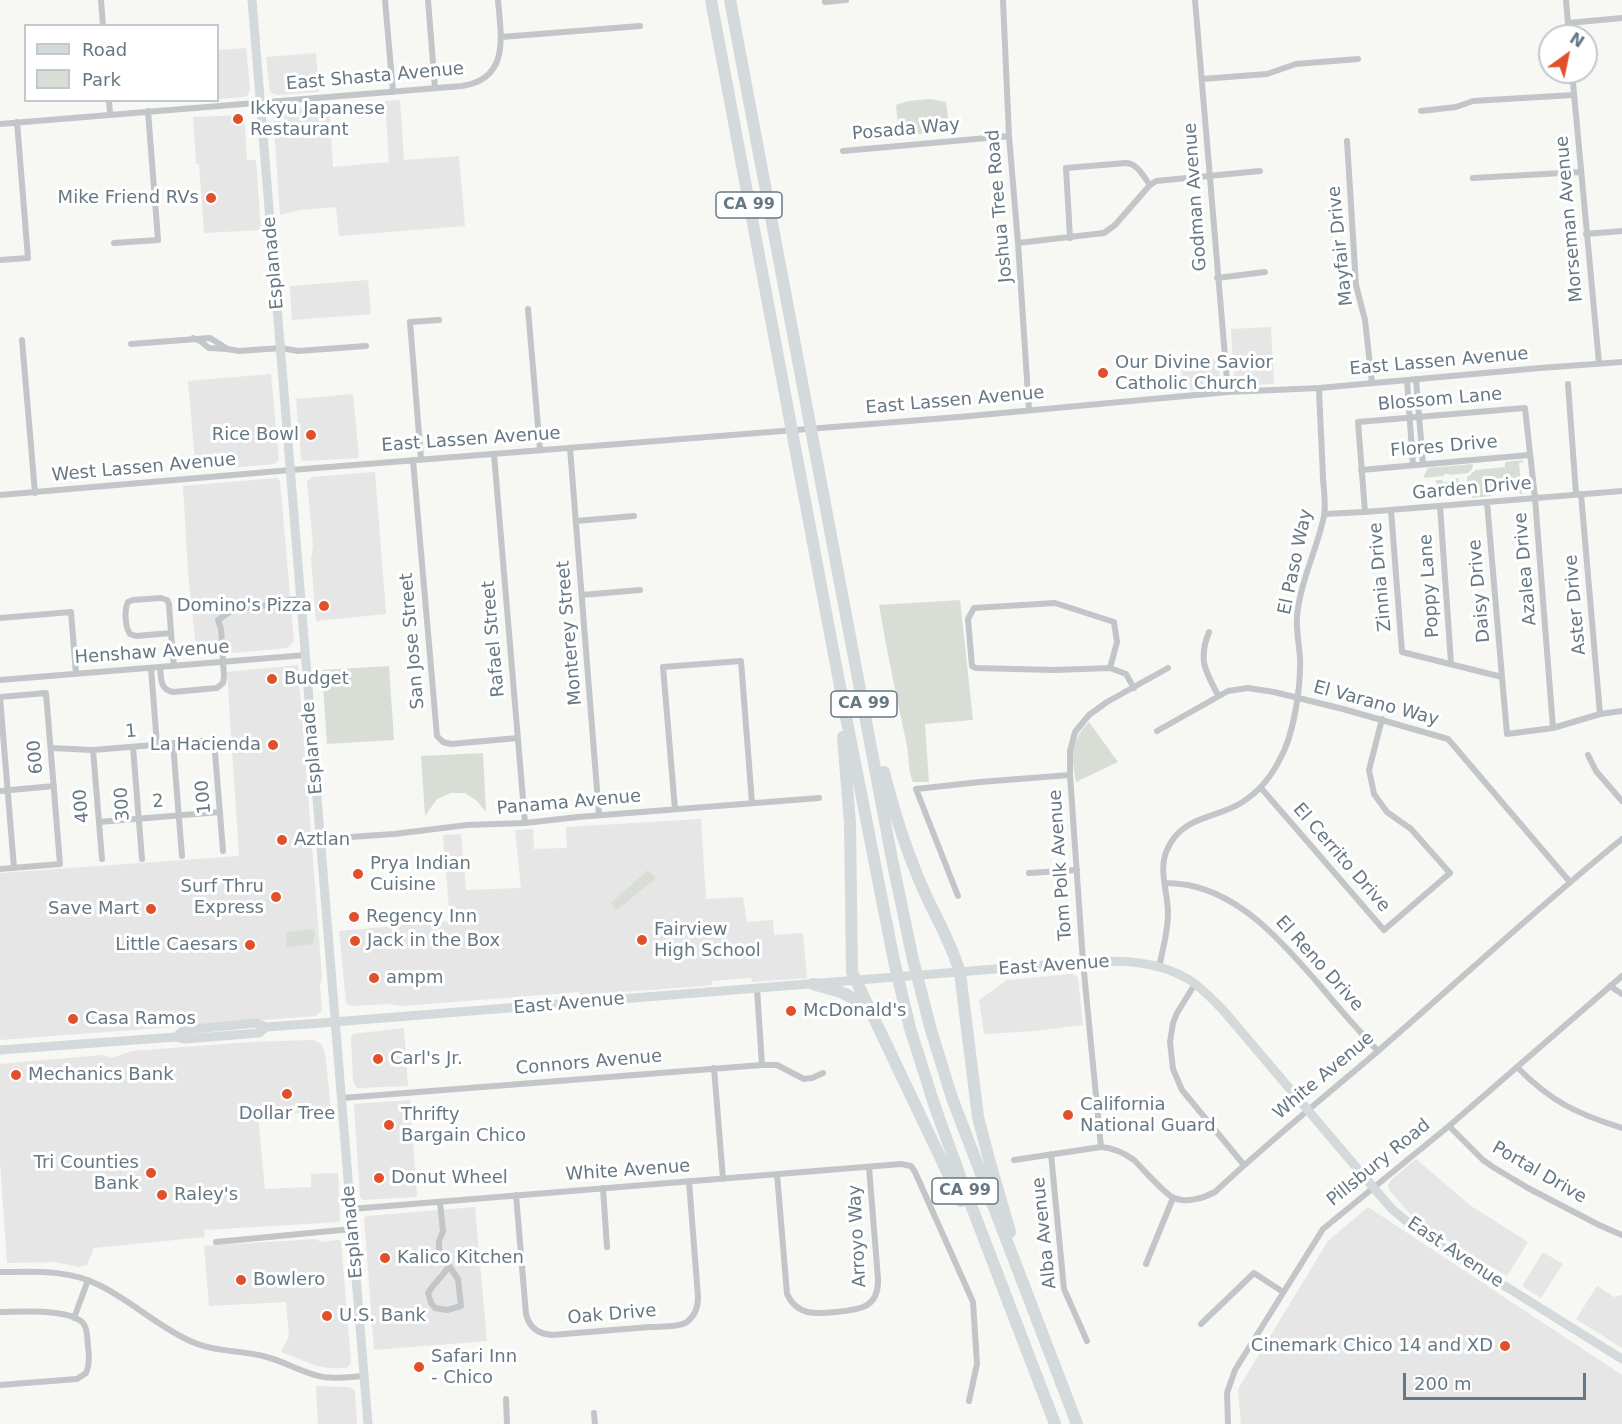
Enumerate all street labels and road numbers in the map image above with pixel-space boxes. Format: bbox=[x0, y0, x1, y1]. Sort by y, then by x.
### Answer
street label: East Shasta Avenue bbox=[285, 58, 465, 96]
street label: Posada Way bbox=[851, 115, 961, 145]
street label: Godman Avenue bbox=[1180, 122, 1212, 272]
street label: Joshua Tree Road bbox=[983, 129, 1017, 283]
street label: Morseman Avenue bbox=[1552, 135, 1588, 303]
street label: Mayfair Drive bbox=[1324, 185, 1358, 307]
road number: CA 99 bbox=[716, 192, 782, 218]
street label: Esplanade bbox=[259, 216, 289, 310]
street label: East Lassen Avenue bbox=[1349, 343, 1529, 381]
street label: East Lassen Avenue bbox=[865, 382, 1045, 420]
street label: Blossom Lane bbox=[1377, 384, 1503, 416]
street label: East Lassen Avenue bbox=[381, 423, 561, 457]
street label: Flores Drive bbox=[1389, 432, 1499, 462]
street label: West Lassen Avenue bbox=[51, 449, 237, 487]
street label: Garden Drive bbox=[1411, 473, 1533, 505]
street label: El Paso Way bbox=[1274, 507, 1318, 617]
street label: Azalea Drive bbox=[1510, 511, 1542, 627]
street label: Zinnia Drive bbox=[1365, 521, 1397, 633]
street label: Poppy Lane bbox=[1416, 533, 1444, 639]
street label: Daisy Drive bbox=[1465, 538, 1495, 644]
street label: Aster Drive bbox=[1561, 554, 1591, 656]
street label: Monterey Street bbox=[553, 560, 587, 706]
street label: San Jose Street bbox=[396, 572, 430, 710]
street label: Rafael Street bbox=[478, 580, 510, 698]
street label: Henshaw Avenue bbox=[74, 637, 230, 669]
street label: El Varano Way bbox=[1311, 677, 1441, 731]
road number: CA 99 bbox=[831, 691, 897, 717]
street label: Esplanade bbox=[298, 701, 328, 795]
street label: 1 bbox=[124, 721, 138, 743]
street label: 600 bbox=[24, 739, 48, 775]
street label: 100 bbox=[192, 779, 216, 815]
street label: 300 bbox=[111, 786, 135, 822]
street label: Panama Avenue bbox=[496, 786, 642, 820]
street label: 400 bbox=[70, 788, 94, 824]
street label: Tom Polk Avenue bbox=[1045, 789, 1077, 941]
street label: 2 bbox=[151, 791, 165, 813]
street label: El Cerrito Drive bbox=[1288, 799, 1394, 917]
street label: El Reno Drive bbox=[1270, 912, 1368, 1016]
street label: East Avenue bbox=[998, 951, 1110, 981]
street label: East Avenue bbox=[513, 988, 625, 1020]
street label: White Avenue bbox=[1269, 1028, 1379, 1124]
street label: Connors Avenue bbox=[515, 1046, 663, 1080]
street label: Pillsbury Road bbox=[1323, 1115, 1435, 1211]
street label: Portal Drive bbox=[1488, 1137, 1590, 1209]
street label: White Avenue bbox=[565, 1156, 691, 1186]
street label: Alba Avenue bbox=[1028, 1176, 1062, 1290]
road number: CA 99 bbox=[932, 1178, 998, 1204]
street label: Arroyo Way bbox=[845, 1184, 871, 1288]
street label: Esplanade bbox=[338, 1185, 368, 1279]
street label: East Avenue bbox=[1403, 1213, 1507, 1293]
street label: Oak Drive bbox=[567, 1300, 657, 1330]

